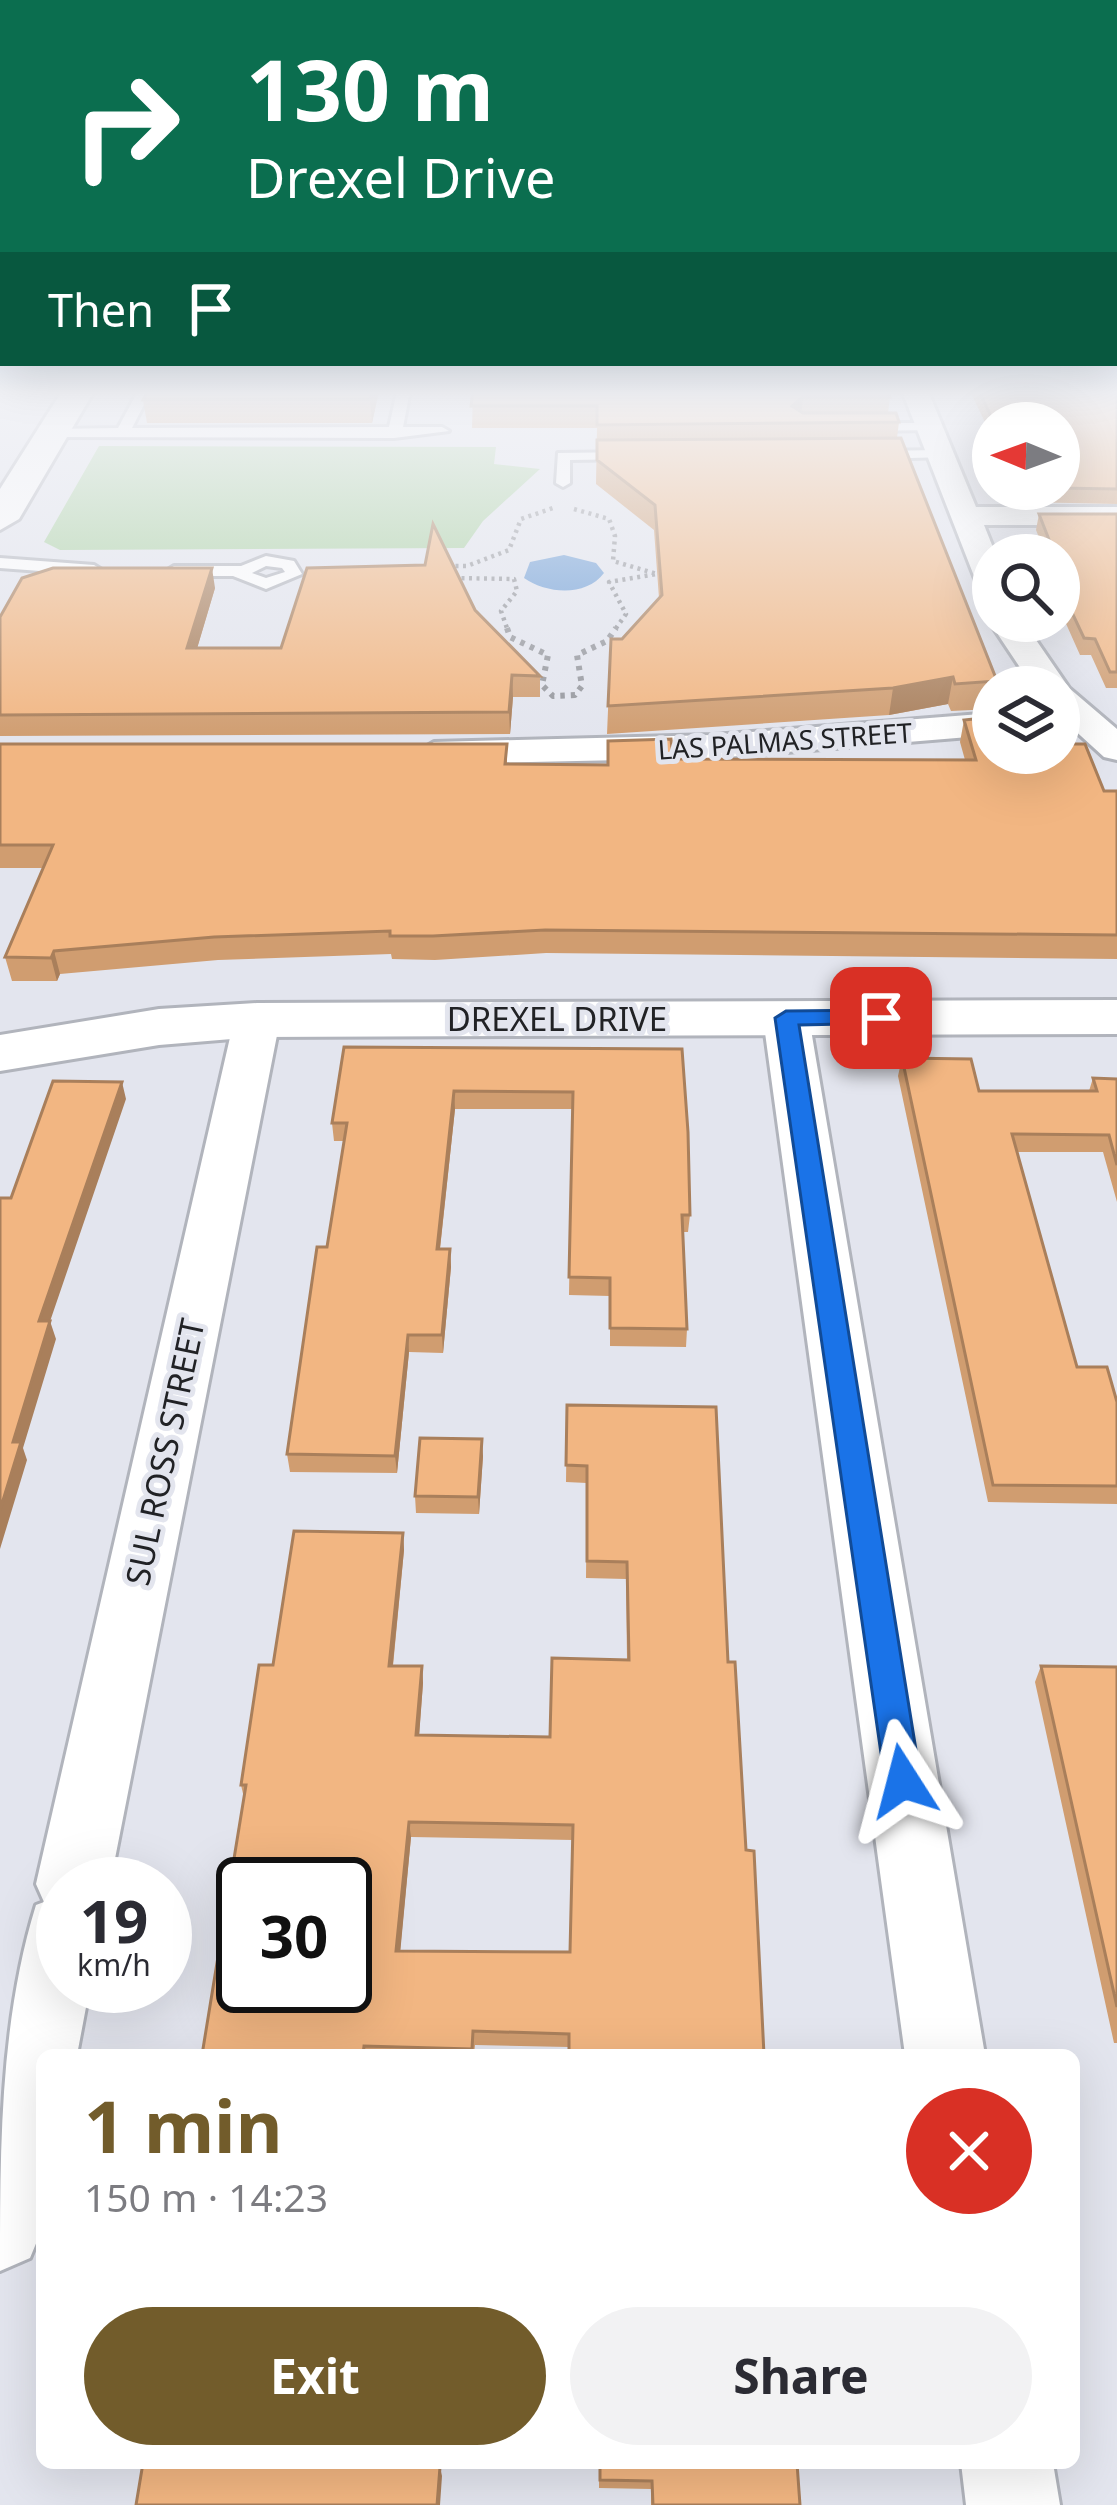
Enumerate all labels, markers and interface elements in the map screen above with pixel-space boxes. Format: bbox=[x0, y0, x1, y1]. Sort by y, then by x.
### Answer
text: 130 m bbox=[246, 31, 494, 146]
icon: right bbox=[48, 48, 204, 204]
text: Drexel Drive bbox=[246, 140, 555, 214]
icon: arrive bbox=[178, 276, 244, 342]
text: Then bbox=[48, 279, 154, 340]
north arrow bbox=[972, 402, 1080, 510]
map controls bbox=[972, 402, 1080, 774]
button: search bbox=[972, 534, 1080, 642]
button: layers bbox=[972, 666, 1080, 774]
street label: LAS PALMAS STREET bbox=[656, 713, 913, 768]
pin bbox=[830, 967, 932, 1069]
icon: arrive bbox=[848, 985, 914, 1051]
street label: DREXEL DRIVE bbox=[447, 996, 667, 1041]
street label: SUL ROSS STREET bbox=[114, 1315, 215, 1589]
position arrow bbox=[840, 1718, 966, 1844]
speed limit sign: 30 bbox=[216, 1857, 372, 2013]
text: 19 bbox=[80, 1879, 148, 1961]
text: km/h bbox=[77, 1944, 151, 1985]
text: 1 min bbox=[84, 2076, 282, 2174]
button: close bbox=[906, 2088, 1032, 2214]
text: 150 m · 14:23 bbox=[84, 2170, 328, 2223]
button: Exit bbox=[84, 2307, 546, 2445]
button: Share bbox=[570, 2307, 1032, 2445]

